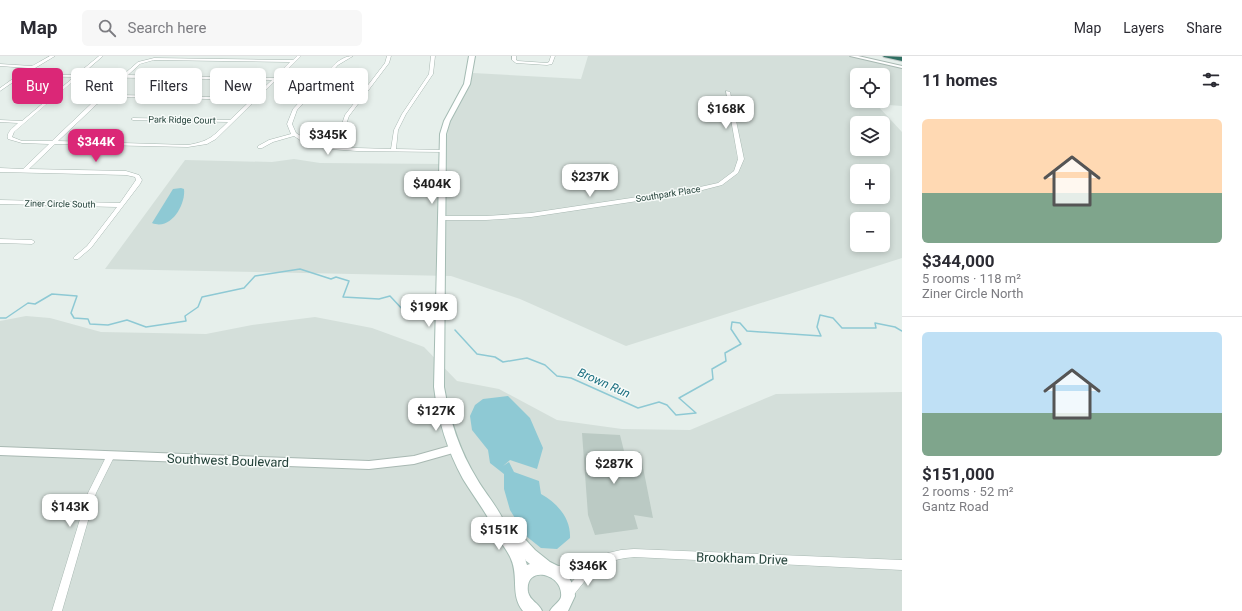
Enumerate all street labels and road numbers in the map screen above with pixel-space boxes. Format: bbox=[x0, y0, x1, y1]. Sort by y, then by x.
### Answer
street label: Park Ridge Court bbox=[148, 114, 216, 126]
street label: Southpark Place bbox=[635, 184, 701, 204]
street label: Ziner Circle South bbox=[24, 198, 96, 210]
street label: Southwest Boulevard bbox=[167, 451, 289, 470]
street label: Brookham Drive bbox=[696, 549, 788, 568]

